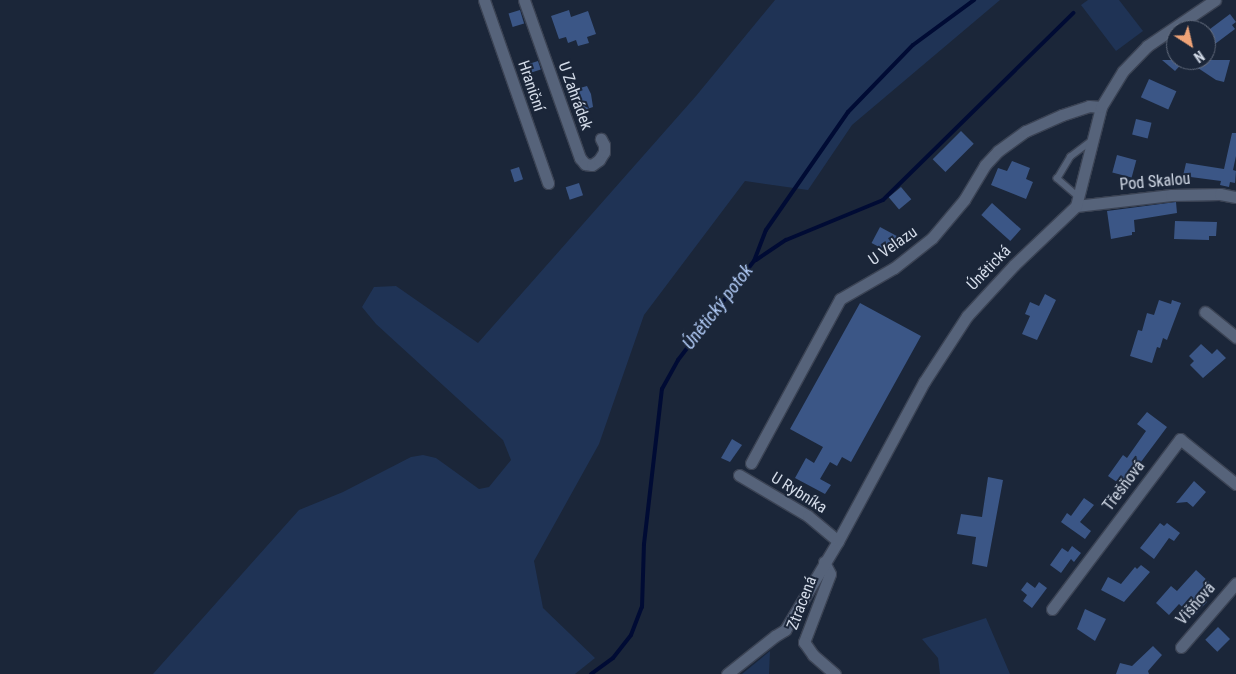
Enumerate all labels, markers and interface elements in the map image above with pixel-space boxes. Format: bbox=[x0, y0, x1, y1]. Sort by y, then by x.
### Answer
north arrow bbox=[1166, 20, 1216, 70]
text: N bbox=[1191, 47, 1207, 65]
street label: Hraniční bbox=[513, 58, 549, 114]
street label: U Zahrádek bbox=[554, 59, 596, 133]
street label: Pod Skalou bbox=[1119, 169, 1191, 195]
street label: U Velazu bbox=[865, 222, 921, 270]
street label: Únětická bbox=[963, 242, 1015, 294]
water label: Únětický potok bbox=[678, 260, 758, 354]
street label: Třešňová bbox=[1099, 457, 1149, 515]
street label: U Rybníka bbox=[768, 468, 830, 518]
street label: Ztracená bbox=[783, 574, 821, 632]
street label: Višňová bbox=[1172, 579, 1220, 629]

